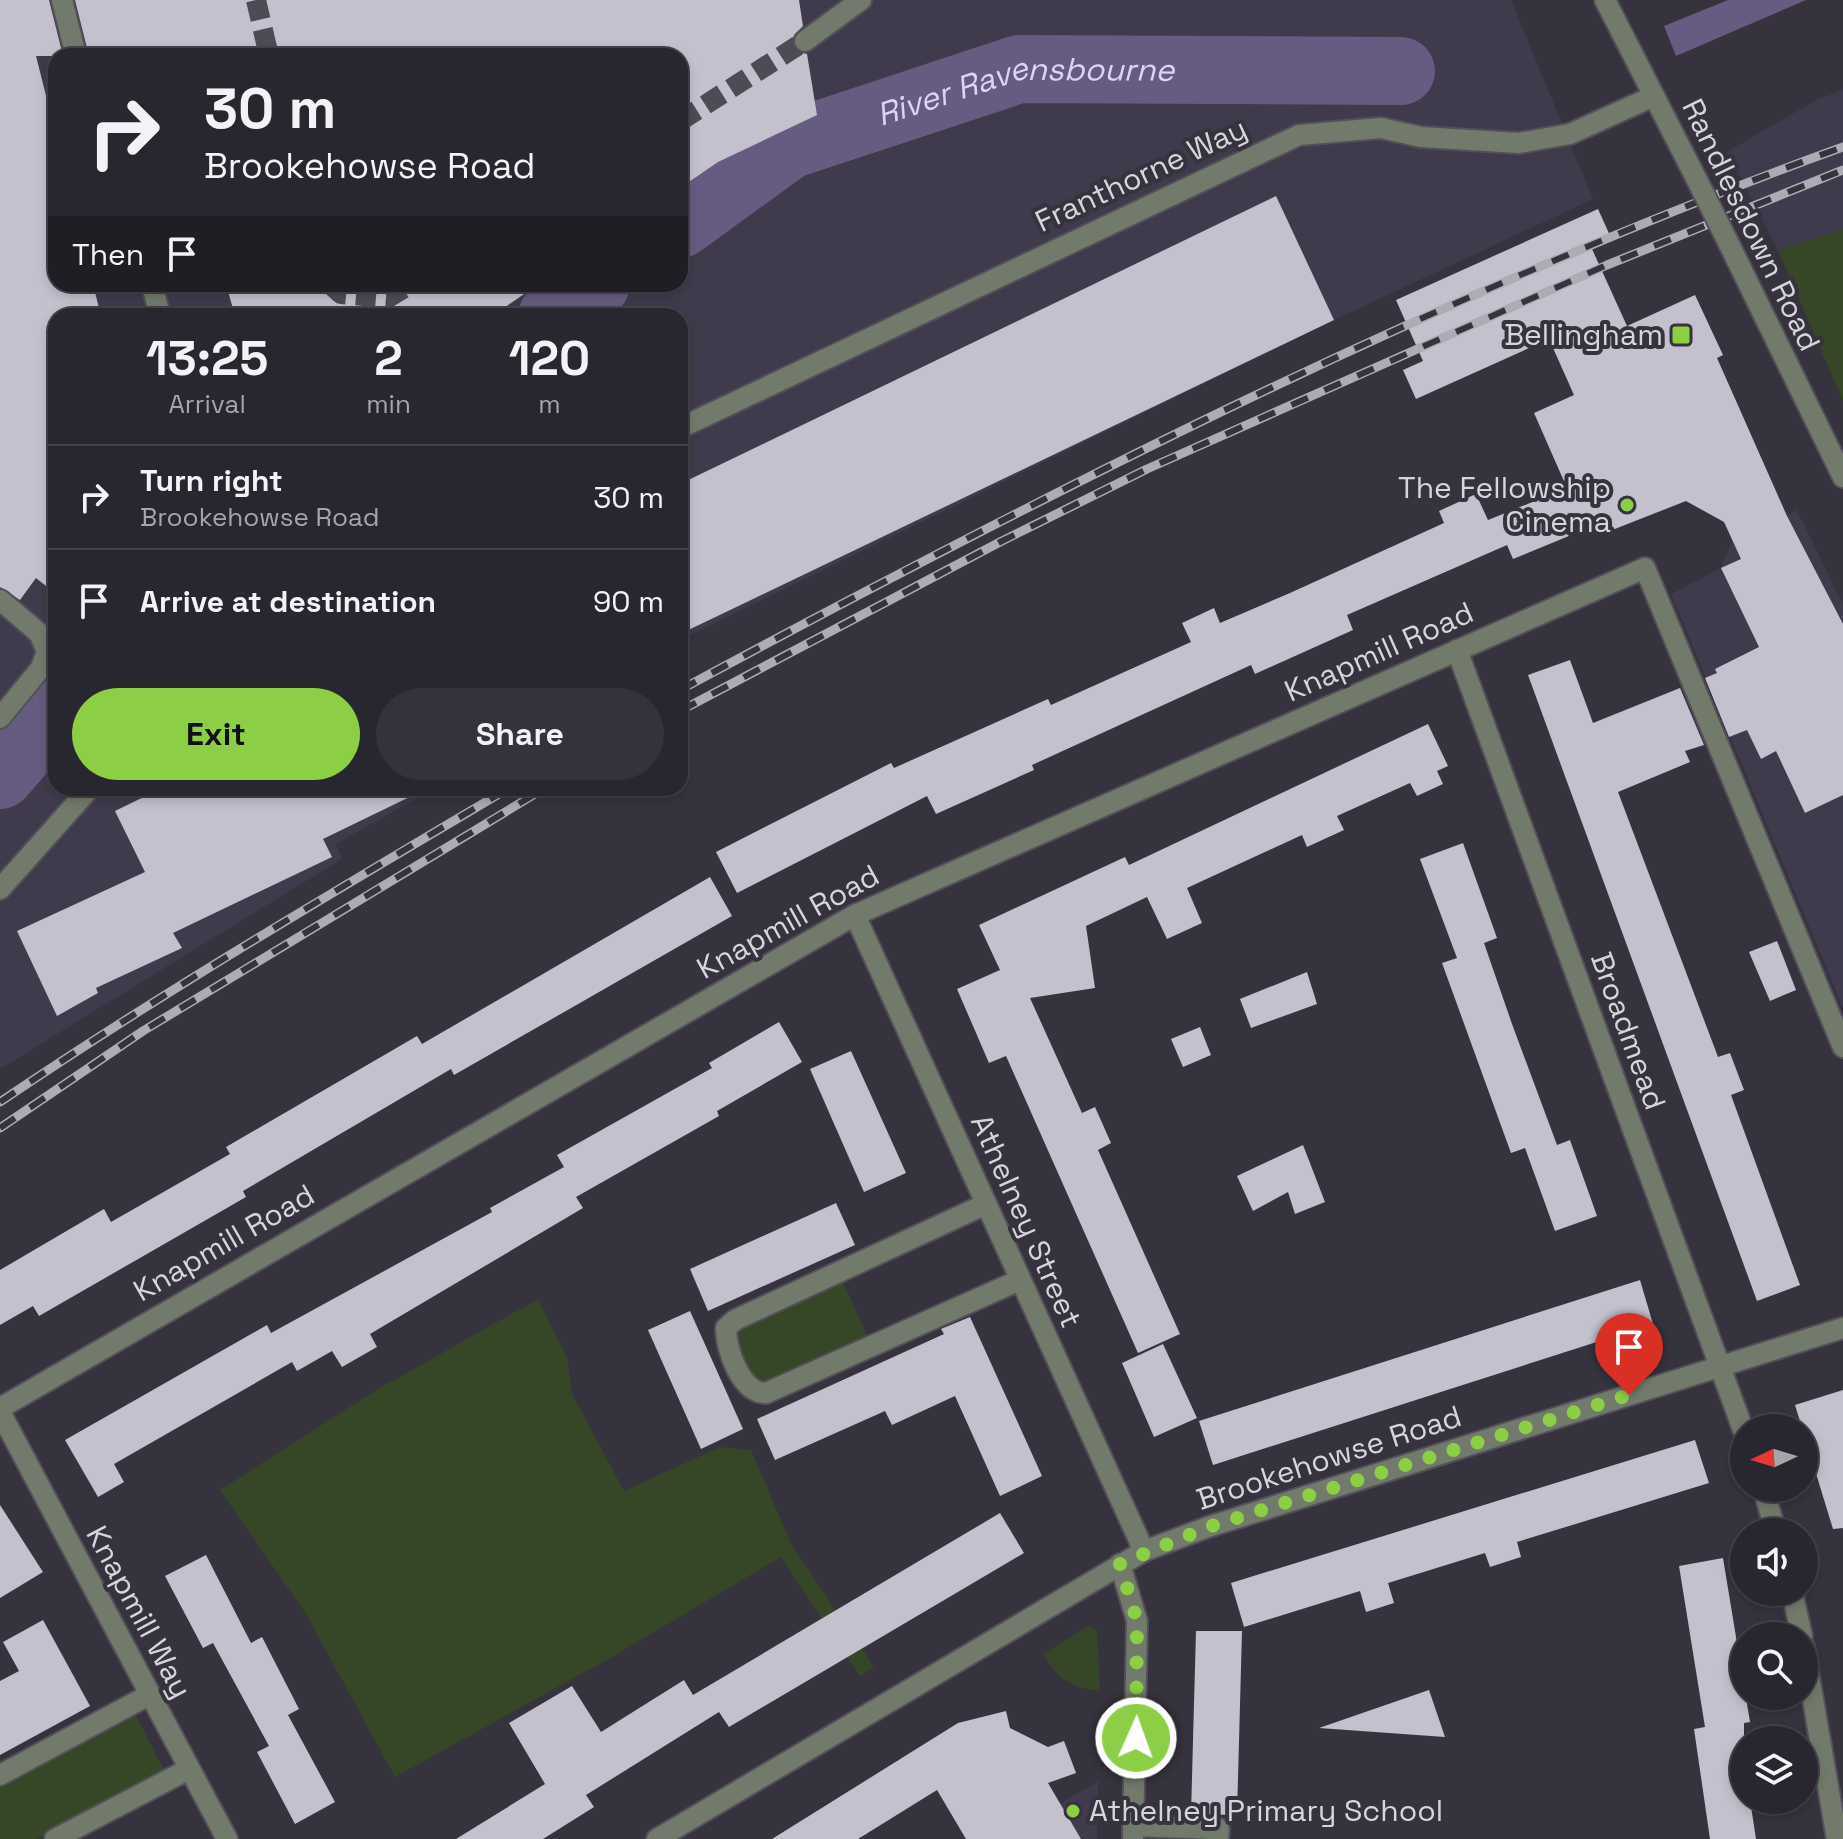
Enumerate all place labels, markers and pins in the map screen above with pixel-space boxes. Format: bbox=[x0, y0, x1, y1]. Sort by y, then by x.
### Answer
place label: Bellingham bbox=[1504, 315, 1663, 354]
marker: Bellingham bbox=[1670, 324, 1692, 346]
place label: The Fellowship Cinema bbox=[1398, 468, 1611, 541]
marker: The Fellowship Cinema bbox=[1618, 496, 1636, 514]
pin bbox=[1595, 1313, 1663, 1395]
place label: Athelney Primary School bbox=[1089, 1791, 1443, 1830]
marker: Athelney Primary School bbox=[1064, 1802, 1082, 1820]

